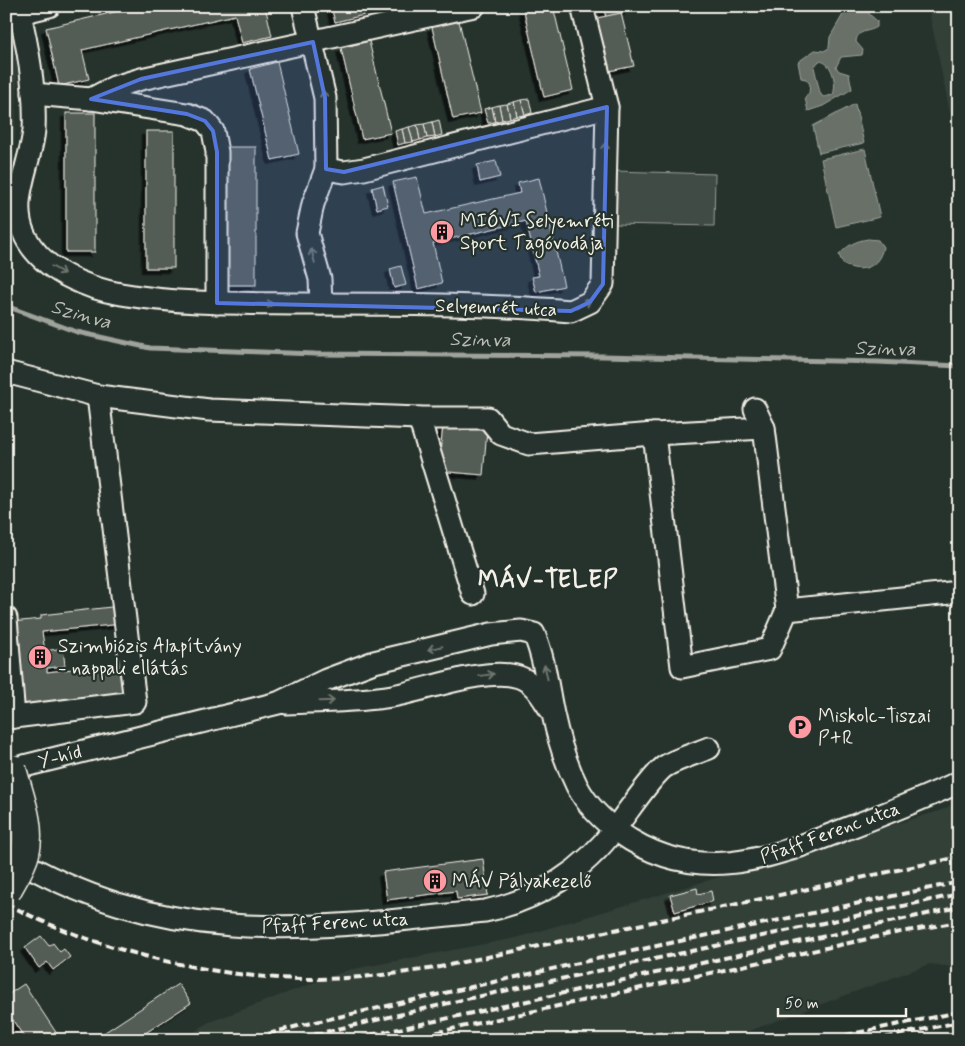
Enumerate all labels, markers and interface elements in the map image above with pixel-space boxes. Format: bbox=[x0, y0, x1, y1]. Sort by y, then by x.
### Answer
one-way arrow bbox=[319, 90, 329, 106]
one-way arrow bbox=[601, 142, 610, 158]
place label: MIÓVI Selyemréti Sport Tagóvodája bbox=[460, 209, 613, 258]
building icon: MIÓVI Selyemréti Sport Tagóvodája bbox=[429, 219, 455, 245]
one-way arrow bbox=[308, 249, 317, 265]
one-way arrow bbox=[50, 266, 65, 275]
street label: Selyemrét utca bbox=[435, 293, 557, 323]
water label: Szinva bbox=[48, 294, 114, 336]
one-way arrow bbox=[257, 299, 273, 308]
one-way arrow bbox=[576, 299, 591, 308]
water label: Szinva bbox=[449, 326, 511, 354]
water label: Szinva bbox=[854, 335, 916, 363]
district label: MÁV-TELEP bbox=[478, 564, 618, 596]
place label: Szimbiózis Alapítvány - nappali ellátás bbox=[58, 634, 242, 681]
building icon: Szimbiózis Alapítvány - nappali ellátás bbox=[27, 644, 53, 670]
one-way arrow bbox=[427, 644, 443, 653]
one-way arrow bbox=[541, 664, 551, 680]
one-way arrow bbox=[478, 670, 494, 680]
one-way arrow bbox=[319, 697, 335, 706]
place label: Miskolc-Tiszai P+R bbox=[818, 704, 931, 751]
parking icon: Miskolc-Tiszai P+R bbox=[787, 714, 813, 740]
street label: Y-híd bbox=[36, 740, 84, 774]
street label: Pfaff Ferenc utca bbox=[757, 796, 903, 870]
building icon: MÁV Pályakezelő bbox=[422, 868, 448, 894]
place label: MÁV Pályakezelő bbox=[452, 868, 592, 894]
street label: Pfaff Ferenc utca bbox=[261, 907, 409, 939]
scale bar bbox=[778, 986, 905, 1018]
text: 50 m bbox=[785, 994, 819, 1014]

